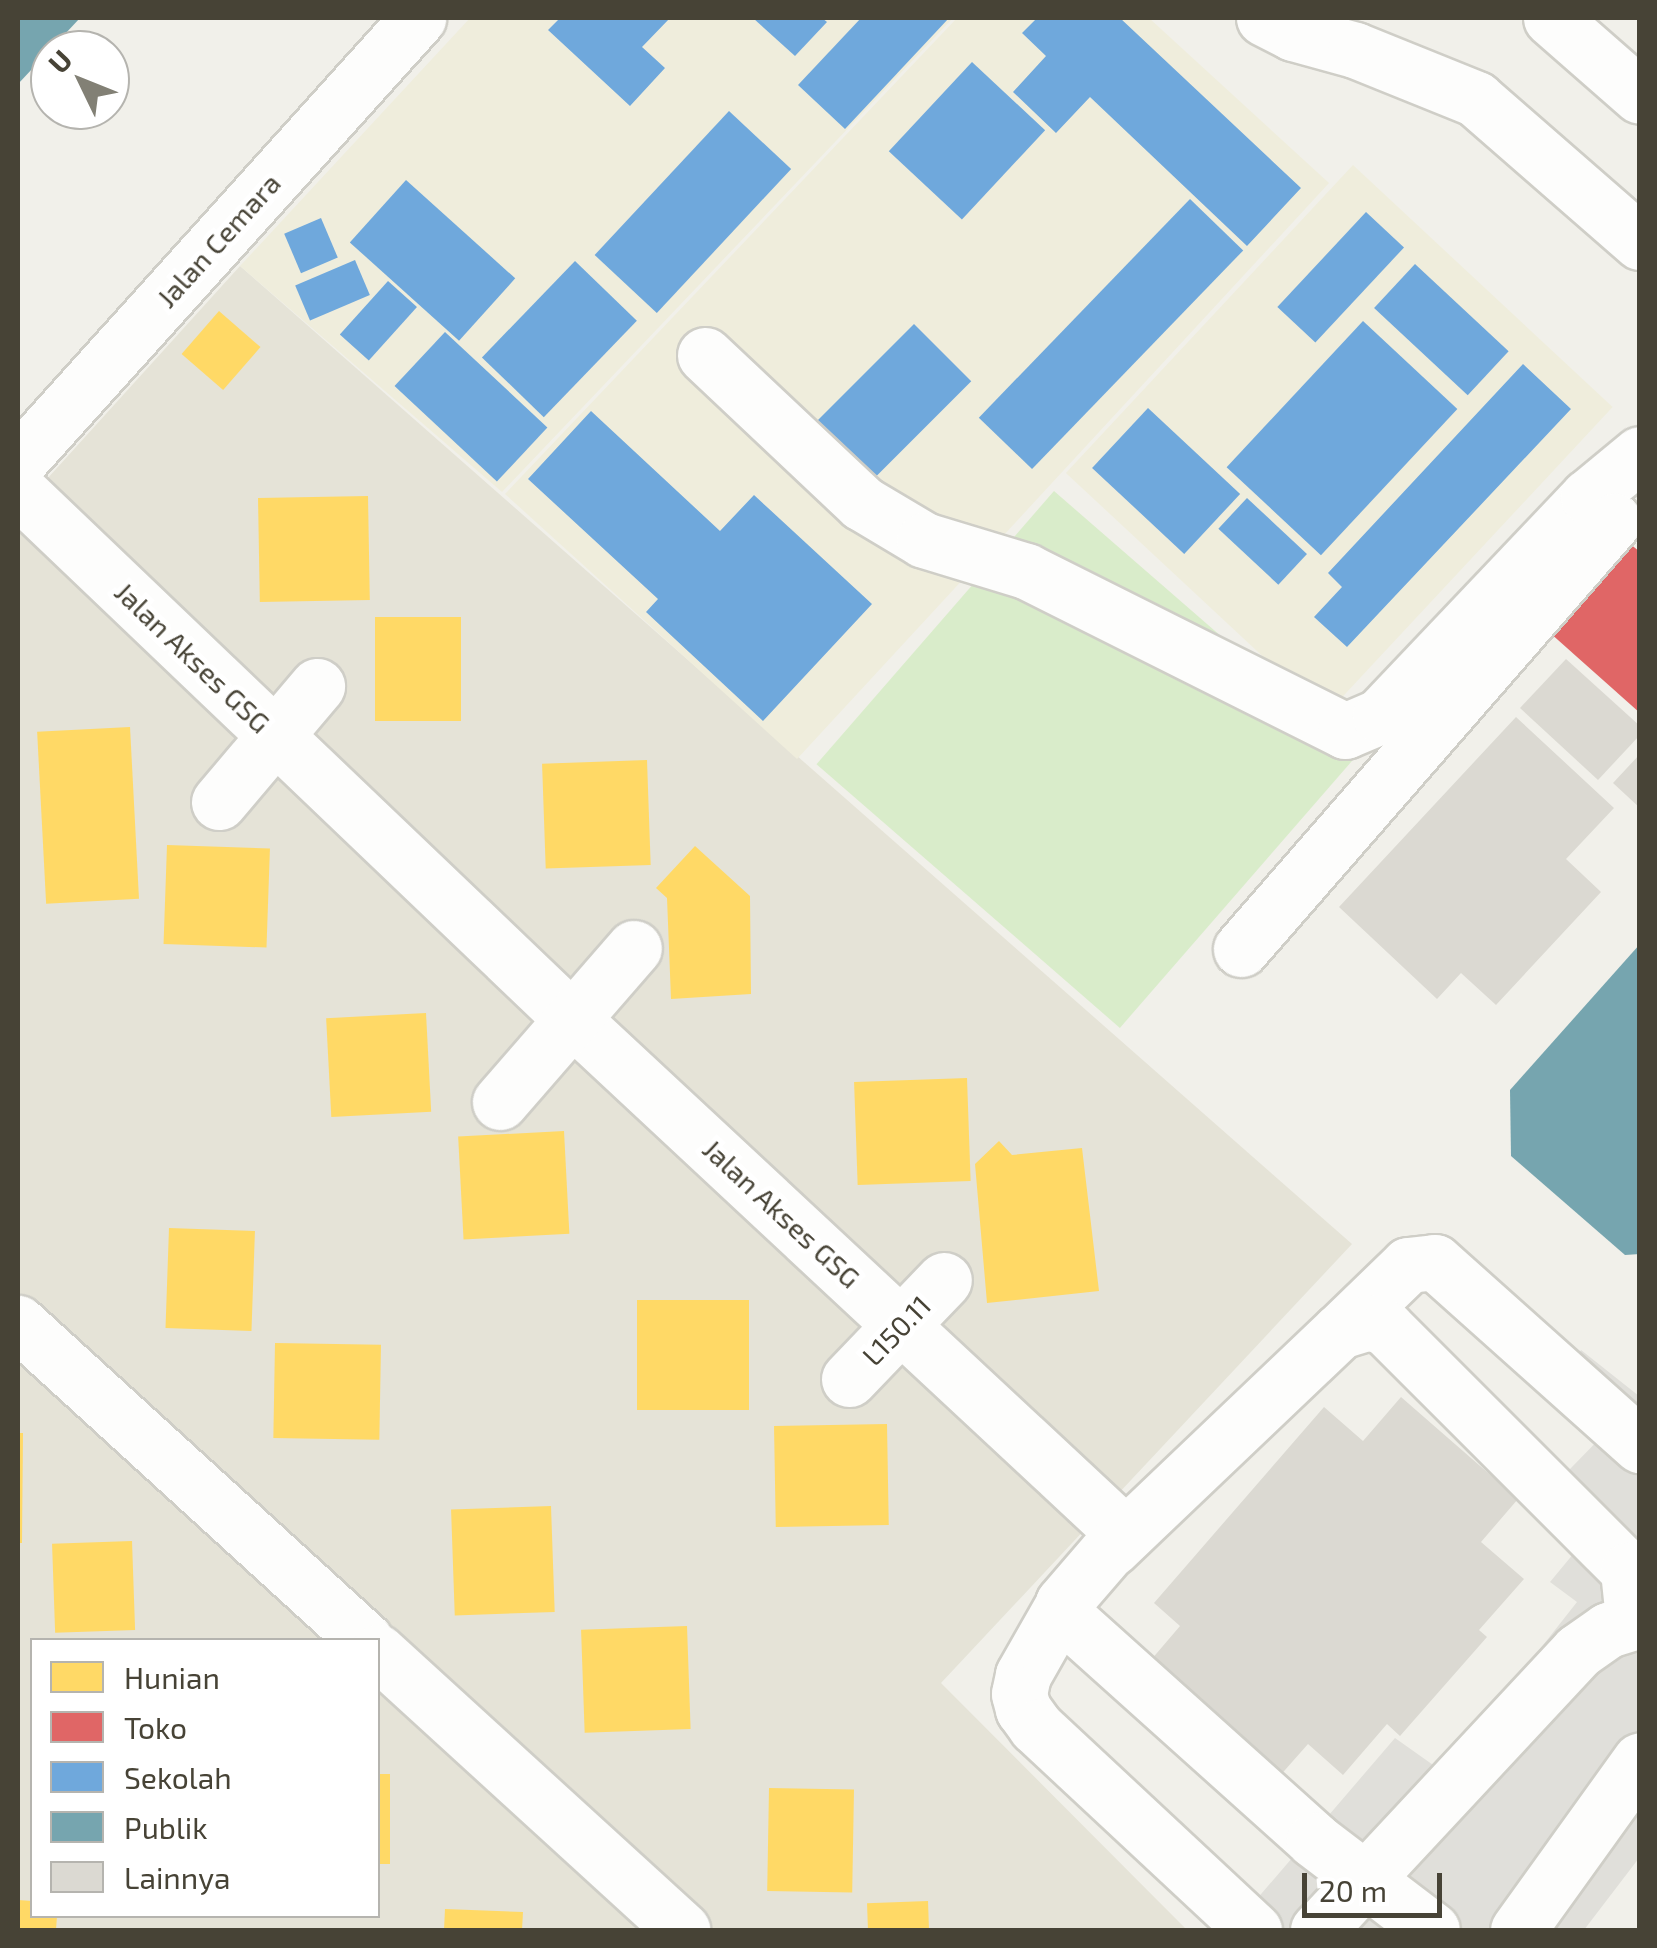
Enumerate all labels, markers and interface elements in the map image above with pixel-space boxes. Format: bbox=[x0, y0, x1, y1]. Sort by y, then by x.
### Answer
north arrow bbox=[30, 30, 130, 130]
text: U bbox=[41, 42, 79, 80]
street label: Jalan Cemara bbox=[149, 166, 287, 314]
street label: Jalan Akses GSG bbox=[108, 574, 278, 740]
street label: Jalan Akses GSG bbox=[696, 1131, 868, 1295]
street label: L150.11 bbox=[855, 1288, 937, 1372]
legend bbox=[30, 1638, 380, 1918]
text: Hunian bbox=[124, 1659, 220, 1695]
text: Toko bbox=[124, 1709, 187, 1745]
text: Sekolah bbox=[124, 1759, 232, 1795]
text: Publik bbox=[124, 1809, 208, 1845]
scale bar bbox=[1307, 1853, 1447, 1915]
text: Lainnya bbox=[124, 1859, 230, 1895]
text: 20 m bbox=[1319, 1872, 1387, 1908]

